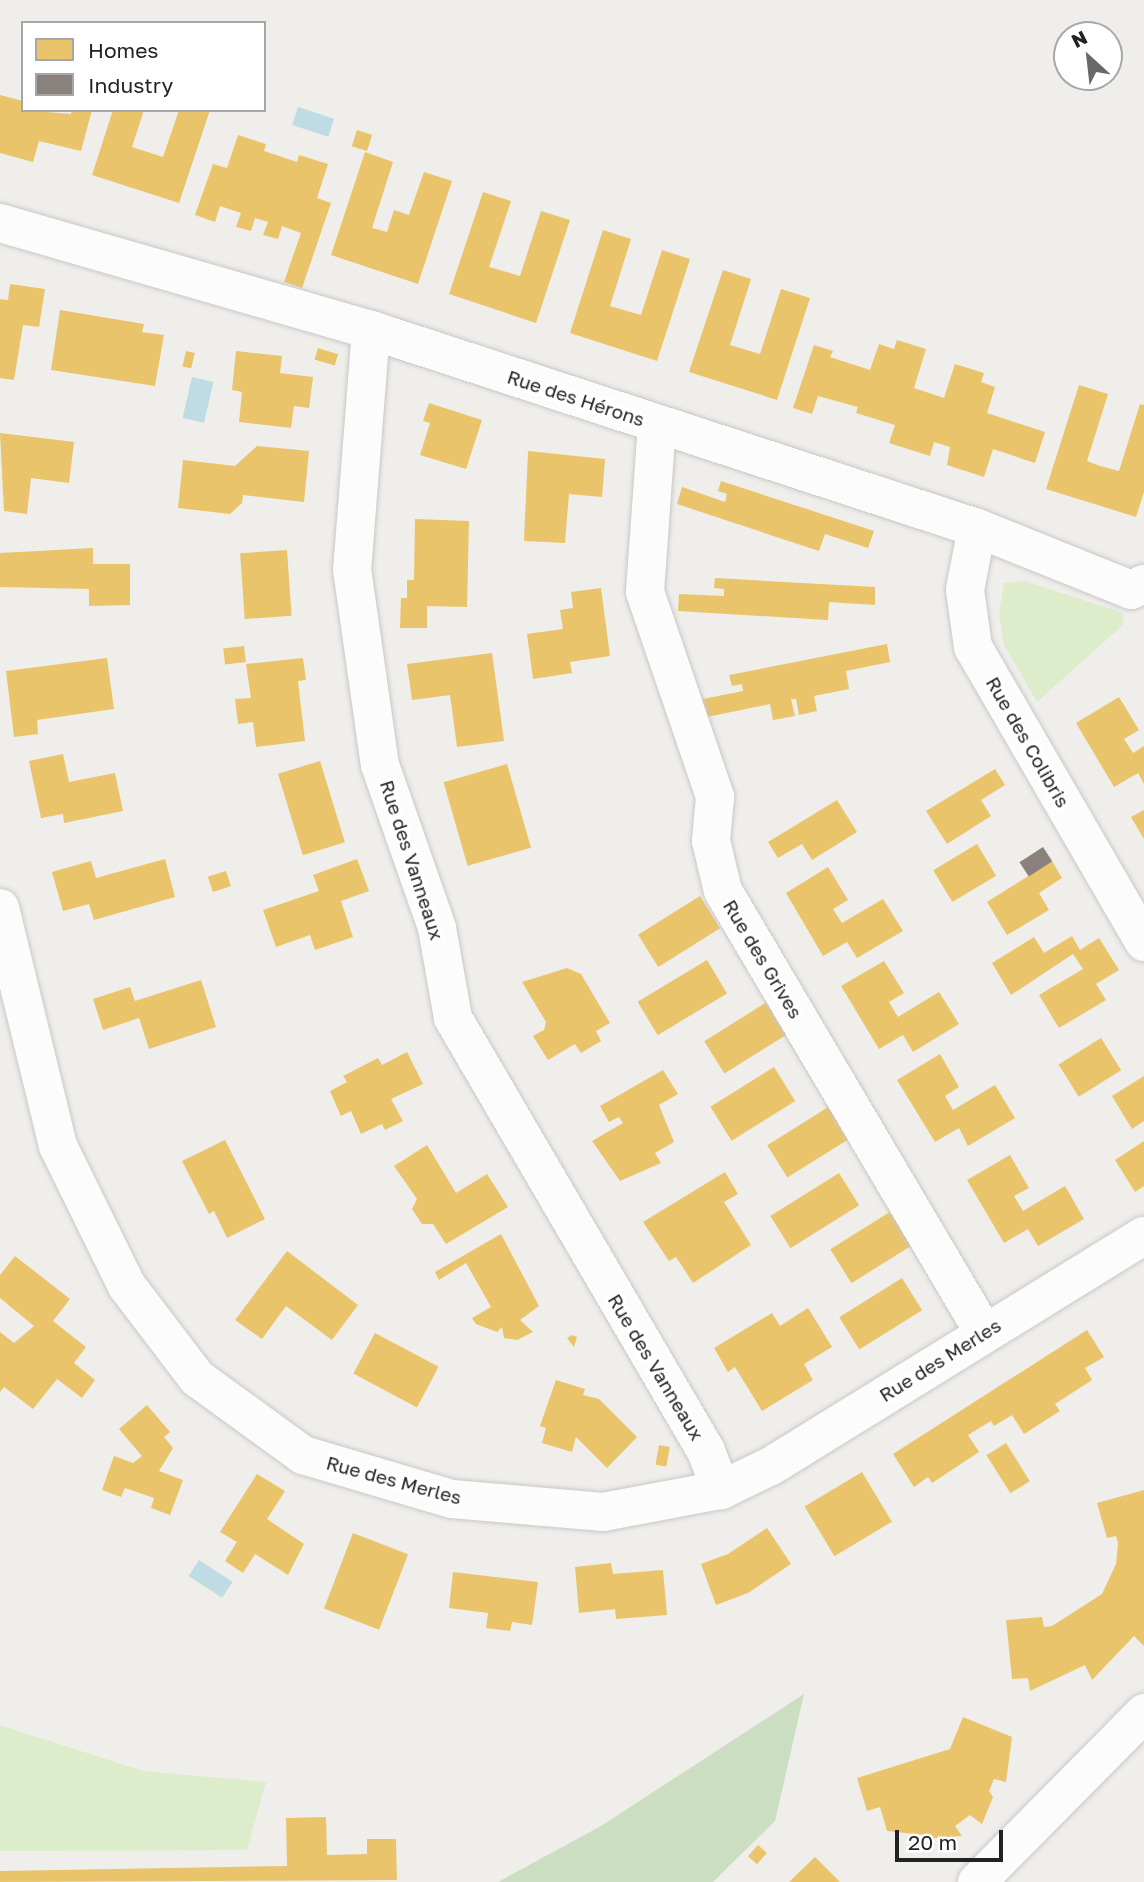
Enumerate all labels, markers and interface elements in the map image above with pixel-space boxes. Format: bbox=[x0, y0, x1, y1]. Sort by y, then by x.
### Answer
legend bbox=[21, 21, 266, 112]
north arrow bbox=[1053, 21, 1123, 91]
text: N bbox=[1067, 25, 1091, 52]
text: Homes bbox=[88, 37, 158, 63]
text: Industry bbox=[88, 72, 173, 98]
street label: Rue des Hérons bbox=[504, 365, 648, 431]
street label: Rue des Colibris bbox=[981, 673, 1075, 811]
street label: Rue des Vanneaux bbox=[375, 777, 449, 943]
street label: Rue des Grives bbox=[719, 895, 807, 1023]
street label: Rue des Vanneaux bbox=[603, 1290, 709, 1444]
street label: Rue des Merles bbox=[875, 1313, 1005, 1407]
street label: Rue des Merles bbox=[324, 1451, 464, 1509]
scale bar bbox=[899, 1815, 1007, 1859]
text: 20 m bbox=[908, 1829, 957, 1855]

